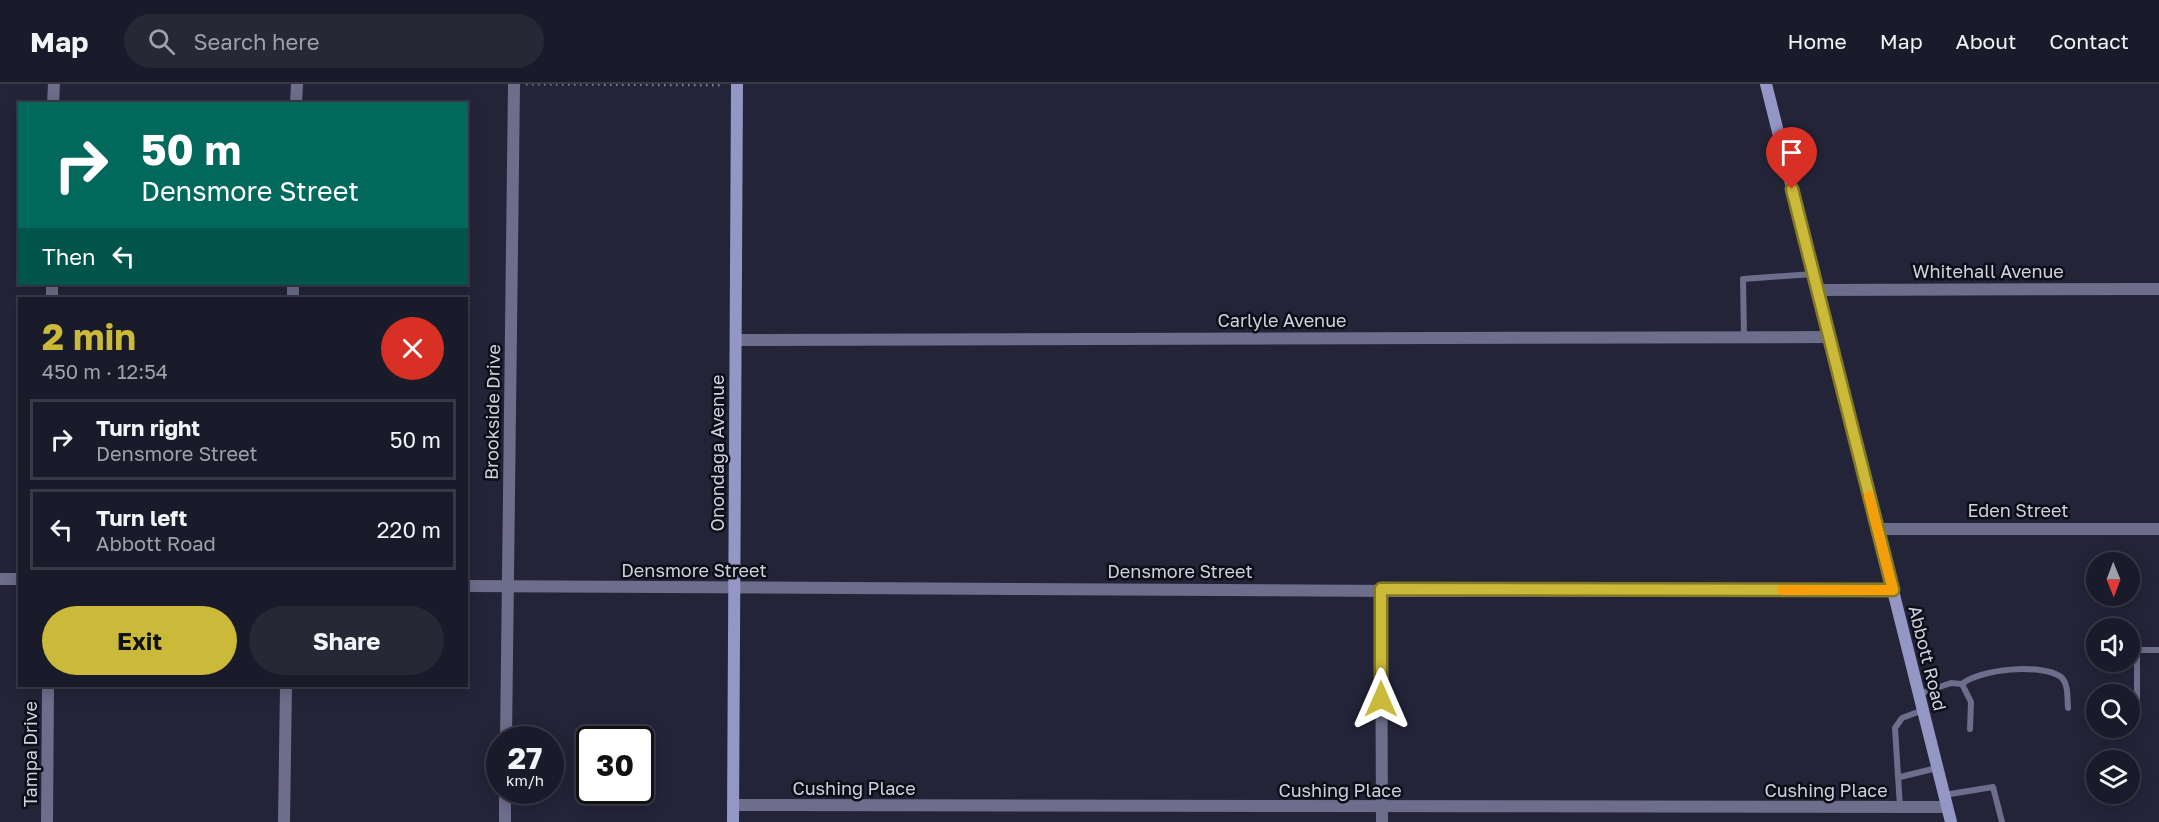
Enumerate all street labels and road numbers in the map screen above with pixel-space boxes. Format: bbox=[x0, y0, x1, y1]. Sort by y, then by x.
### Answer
street label: Whitehall Avenue bbox=[1912, 260, 2064, 282]
street label: Carlyle Avenue bbox=[1218, 309, 1346, 331]
street label: Brookside Drive bbox=[480, 344, 504, 480]
street label: Onondaga Avenue bbox=[706, 375, 728, 531]
street label: Eden Street bbox=[1967, 499, 2069, 521]
street label: Densmore Street bbox=[621, 559, 767, 581]
street label: Densmore Street bbox=[1107, 560, 1253, 582]
street label: Abbott Road bbox=[1904, 603, 1952, 713]
street label: Tampa Drive bbox=[19, 701, 41, 807]
street label: Cushing Place bbox=[792, 777, 916, 799]
street label: Cushing Place bbox=[1278, 779, 1402, 801]
street label: Cushing Place bbox=[1764, 779, 1888, 801]

